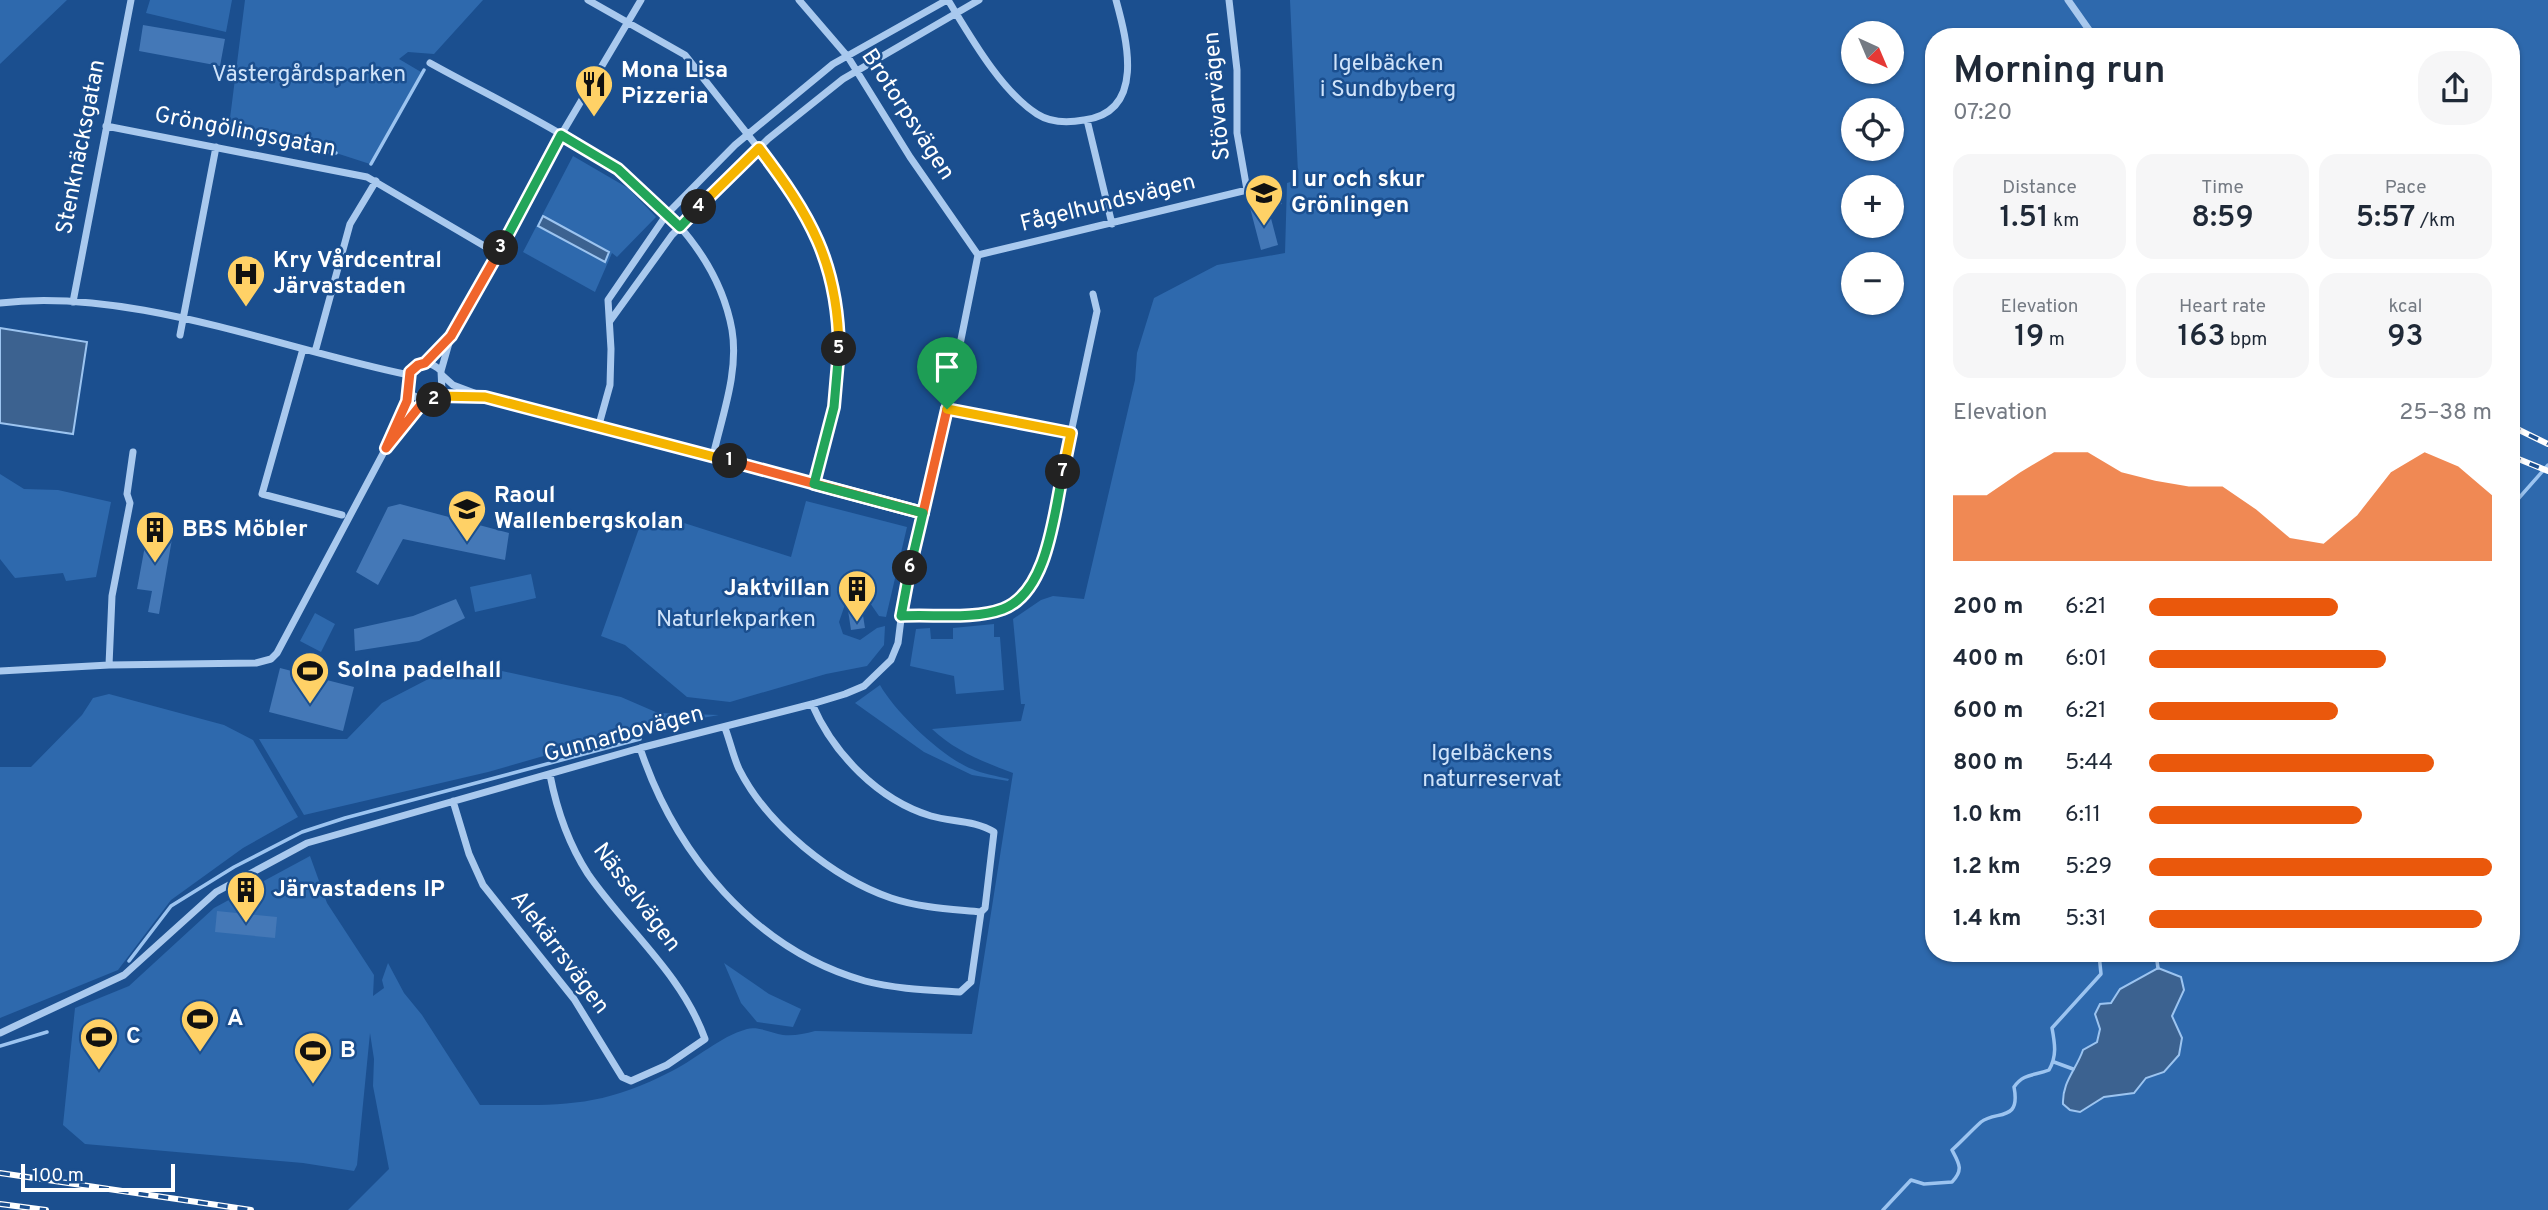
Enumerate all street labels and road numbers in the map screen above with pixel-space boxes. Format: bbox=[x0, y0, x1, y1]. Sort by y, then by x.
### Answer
street label: Stövarvägen bbox=[1198, 30, 1238, 162]
street label: Brotorpsvägen bbox=[854, 44, 960, 186]
street label: Stenknäcksgatan bbox=[51, 57, 113, 237]
street label: Gröngölingsgatan bbox=[152, 101, 338, 165]
street label: Fågelhundsvägen bbox=[1017, 168, 1199, 240]
street label: Gunnarbovägen bbox=[541, 700, 707, 770]
street label: Nässelvägen bbox=[586, 838, 686, 958]
street label: Alekärrsvägen bbox=[503, 885, 615, 1021]

